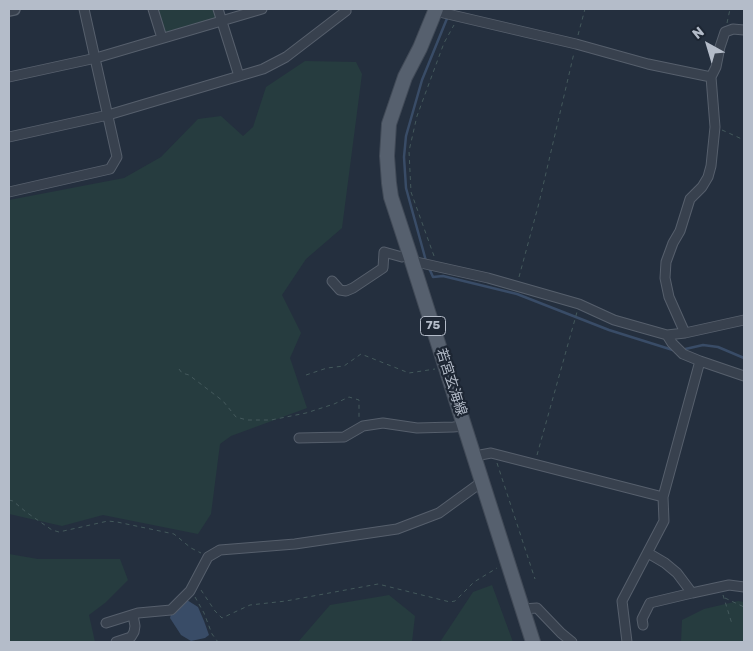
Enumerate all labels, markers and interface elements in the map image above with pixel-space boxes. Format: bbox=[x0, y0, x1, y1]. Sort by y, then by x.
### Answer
north arrow bbox=[683, 20, 733, 70]
text: N bbox=[689, 23, 708, 43]
road number: 75 bbox=[420, 316, 446, 336]
street label: 若宮玄海線 bbox=[432, 346, 470, 418]

